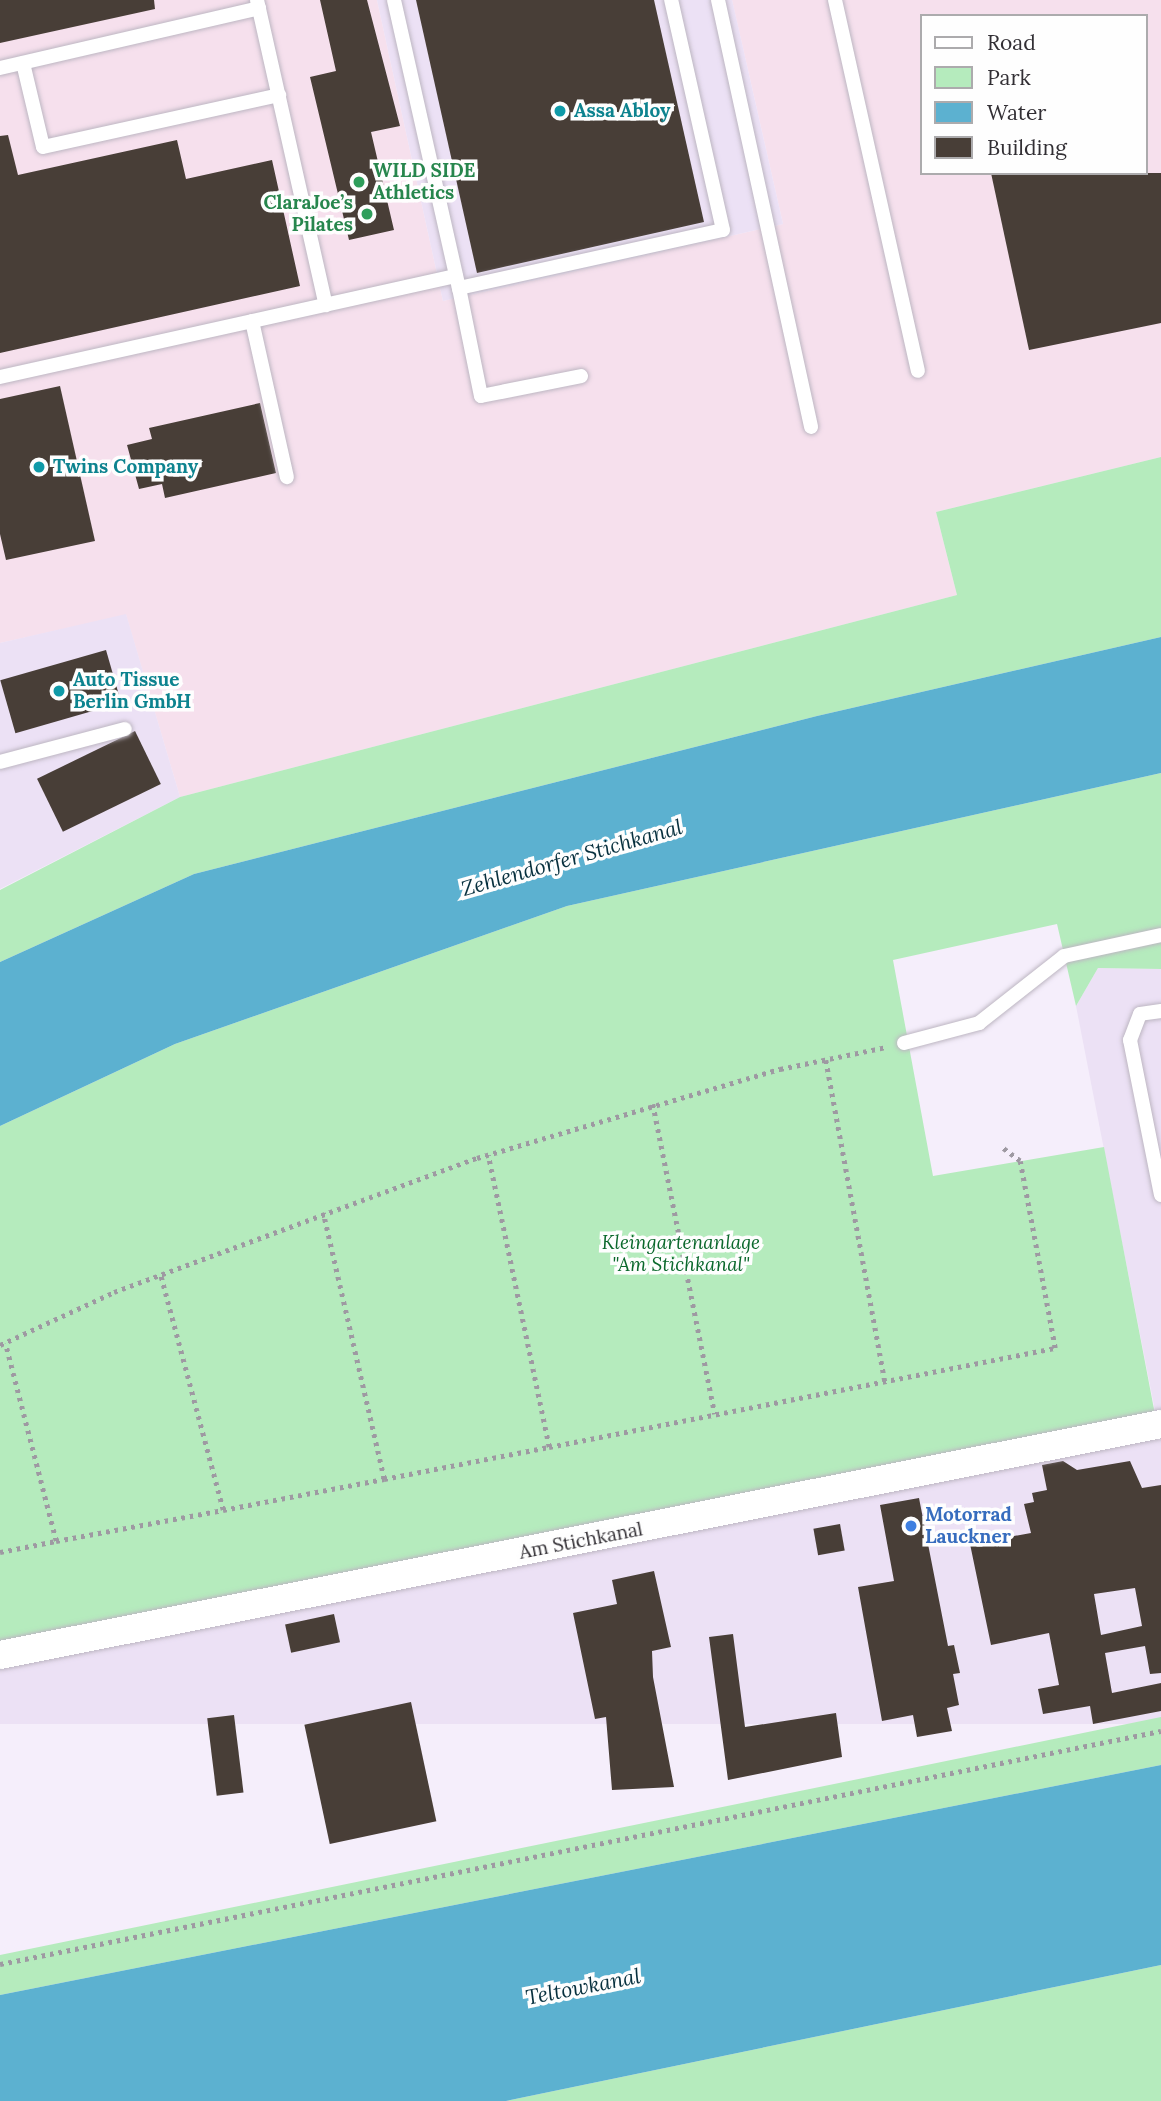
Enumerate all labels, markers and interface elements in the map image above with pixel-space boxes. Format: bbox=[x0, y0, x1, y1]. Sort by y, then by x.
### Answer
legend bbox=[920, 14, 1147, 175]
text: Road bbox=[987, 29, 1036, 56]
text: Park bbox=[987, 64, 1031, 91]
text: Water bbox=[987, 99, 1046, 126]
place label: Assa Abloy bbox=[574, 100, 671, 122]
marker: Assa Abloy bbox=[552, 103, 568, 119]
text: Building bbox=[987, 134, 1067, 161]
place label: WILD SIDE Athletics bbox=[373, 160, 475, 204]
marker: WILD SIDE Athletics bbox=[351, 174, 367, 190]
place label: ClaraJoe’s Pilates bbox=[263, 192, 353, 236]
marker: ClaraJoe’s Pilates bbox=[359, 206, 375, 222]
place label: Twins Company bbox=[53, 456, 198, 478]
marker: Twins Company bbox=[31, 459, 47, 475]
place label: Auto Tissue Berlin GmbH bbox=[73, 669, 191, 713]
marker: Auto Tissue Berlin GmbH bbox=[51, 683, 67, 699]
water label: Zehlendorfer Stichkanal bbox=[459, 814, 685, 902]
park label: Kleingartenanlage "Am Stichkanal" bbox=[602, 1232, 760, 1276]
place label: Motorrad Lauckner bbox=[925, 1504, 1012, 1548]
street label: Am Stichkanal bbox=[517, 1518, 645, 1564]
marker: Motorrad Lauckner bbox=[903, 1518, 919, 1534]
water label: Teltowkanal bbox=[523, 1964, 643, 2010]

